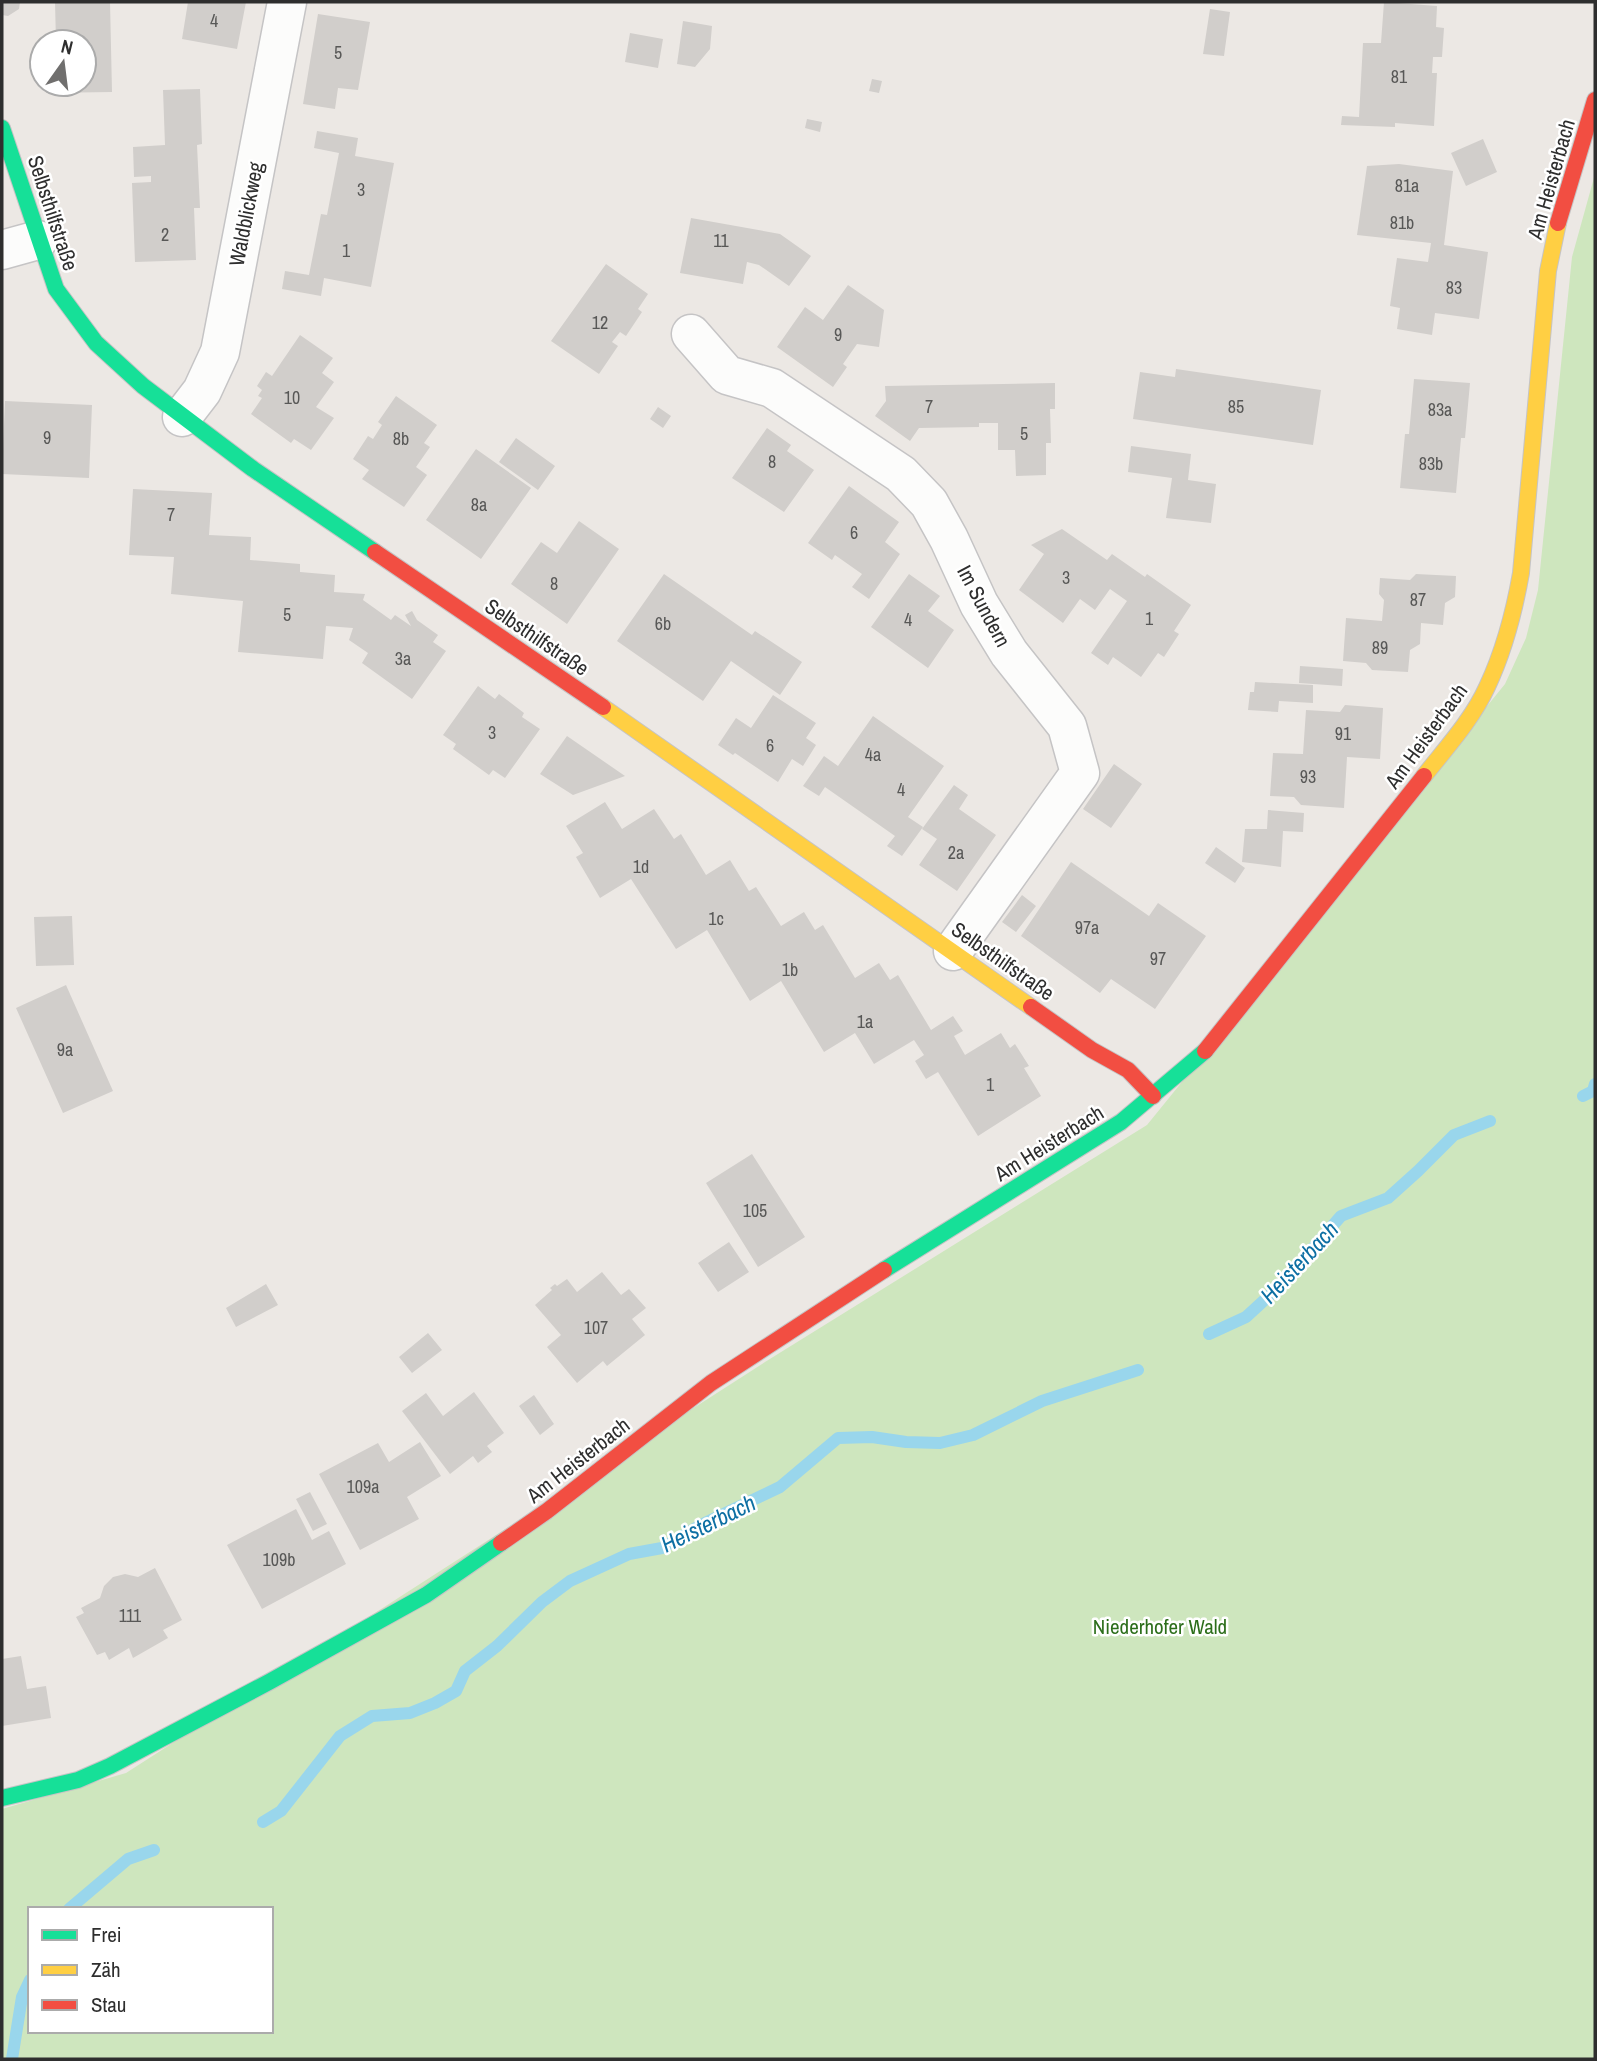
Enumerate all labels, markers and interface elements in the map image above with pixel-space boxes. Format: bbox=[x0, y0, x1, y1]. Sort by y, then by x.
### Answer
house number: 4 bbox=[210, 8, 218, 33]
north arrow bbox=[28, 28, 98, 98]
text: N bbox=[59, 33, 76, 60]
house number: 5 bbox=[334, 40, 342, 65]
house number: 81 bbox=[1391, 64, 1408, 89]
street label: Am Heisterbach bbox=[1520, 116, 1582, 243]
street label: Selbsthilfstraße bbox=[21, 152, 85, 274]
street label: Waldblickweg bbox=[222, 159, 270, 269]
house number: 81a bbox=[1395, 173, 1419, 198]
house number: 3 bbox=[357, 177, 365, 202]
house number: 81b bbox=[1390, 210, 1414, 235]
house number: 2 bbox=[161, 222, 169, 247]
house number: 11 bbox=[713, 228, 729, 253]
house number: 1 bbox=[342, 238, 351, 263]
house number: 83 bbox=[1446, 275, 1462, 300]
house number: 12 bbox=[592, 310, 608, 335]
house number: 9 bbox=[834, 322, 842, 347]
house number: 10 bbox=[284, 385, 300, 410]
house number: 7 bbox=[925, 394, 933, 419]
house number: 85 bbox=[1228, 394, 1244, 419]
house number: 83a bbox=[1428, 397, 1452, 422]
house number: 5 bbox=[1020, 421, 1028, 446]
house number: 9 bbox=[43, 425, 51, 450]
house number: 8b bbox=[393, 426, 409, 451]
house number: 8 bbox=[768, 449, 776, 474]
house number: 83b bbox=[1419, 451, 1443, 476]
house number: 8a bbox=[471, 492, 487, 517]
house number: 7 bbox=[167, 502, 175, 527]
house number: 6 bbox=[850, 520, 858, 545]
street label: Im Sundern bbox=[950, 560, 1018, 652]
house number: 3 bbox=[1062, 565, 1070, 590]
house number: 8 bbox=[550, 571, 558, 596]
house number: 87 bbox=[1410, 587, 1426, 612]
street label: Selbsthilfstraße bbox=[479, 592, 595, 682]
house number: 5 bbox=[283, 602, 291, 627]
house number: 1 bbox=[1145, 606, 1154, 631]
house number: 4 bbox=[904, 607, 912, 632]
house number: 6b bbox=[655, 611, 671, 636]
house number: 89 bbox=[1372, 635, 1388, 660]
house number: 3a bbox=[395, 646, 411, 671]
street label: Am Heisterbach bbox=[1377, 678, 1474, 795]
house number: 3 bbox=[488, 720, 496, 745]
house number: 91 bbox=[1335, 721, 1352, 746]
house number: 6 bbox=[766, 733, 774, 758]
house number: 4a bbox=[865, 742, 881, 767]
house number: 93 bbox=[1300, 764, 1316, 789]
house number: 4 bbox=[897, 777, 905, 802]
house number: 2a bbox=[948, 840, 964, 865]
house number: 1d bbox=[633, 854, 649, 879]
house number: 1c bbox=[708, 906, 724, 931]
street label: Selbsthilfstraße bbox=[946, 915, 1060, 1007]
house number: 97a bbox=[1075, 915, 1099, 940]
house number: 97 bbox=[1150, 946, 1166, 971]
house number: 1b bbox=[782, 957, 798, 982]
house number: 1a bbox=[857, 1009, 873, 1034]
house number: 9a bbox=[57, 1037, 73, 1062]
house number: 1 bbox=[986, 1072, 995, 1097]
street label: Am Heisterbach bbox=[988, 1098, 1109, 1189]
house number: 105 bbox=[743, 1198, 767, 1223]
water label: Heisterbach bbox=[1253, 1214, 1345, 1310]
house number: 107 bbox=[584, 1315, 608, 1340]
street label: Am Heisterbach bbox=[520, 1411, 636, 1510]
house number: 109a bbox=[347, 1474, 379, 1499]
water label: Heisterbach bbox=[656, 1487, 760, 1559]
house number: 109b bbox=[263, 1547, 295, 1572]
house number: 111 bbox=[119, 1603, 142, 1628]
park label: Niederhofer Wald bbox=[1093, 1612, 1227, 1641]
legend bbox=[28, 1907, 273, 2033]
text: Frei bbox=[91, 1920, 122, 1949]
text: Zäh bbox=[91, 1955, 121, 1984]
text: Stau bbox=[91, 1990, 126, 2019]

